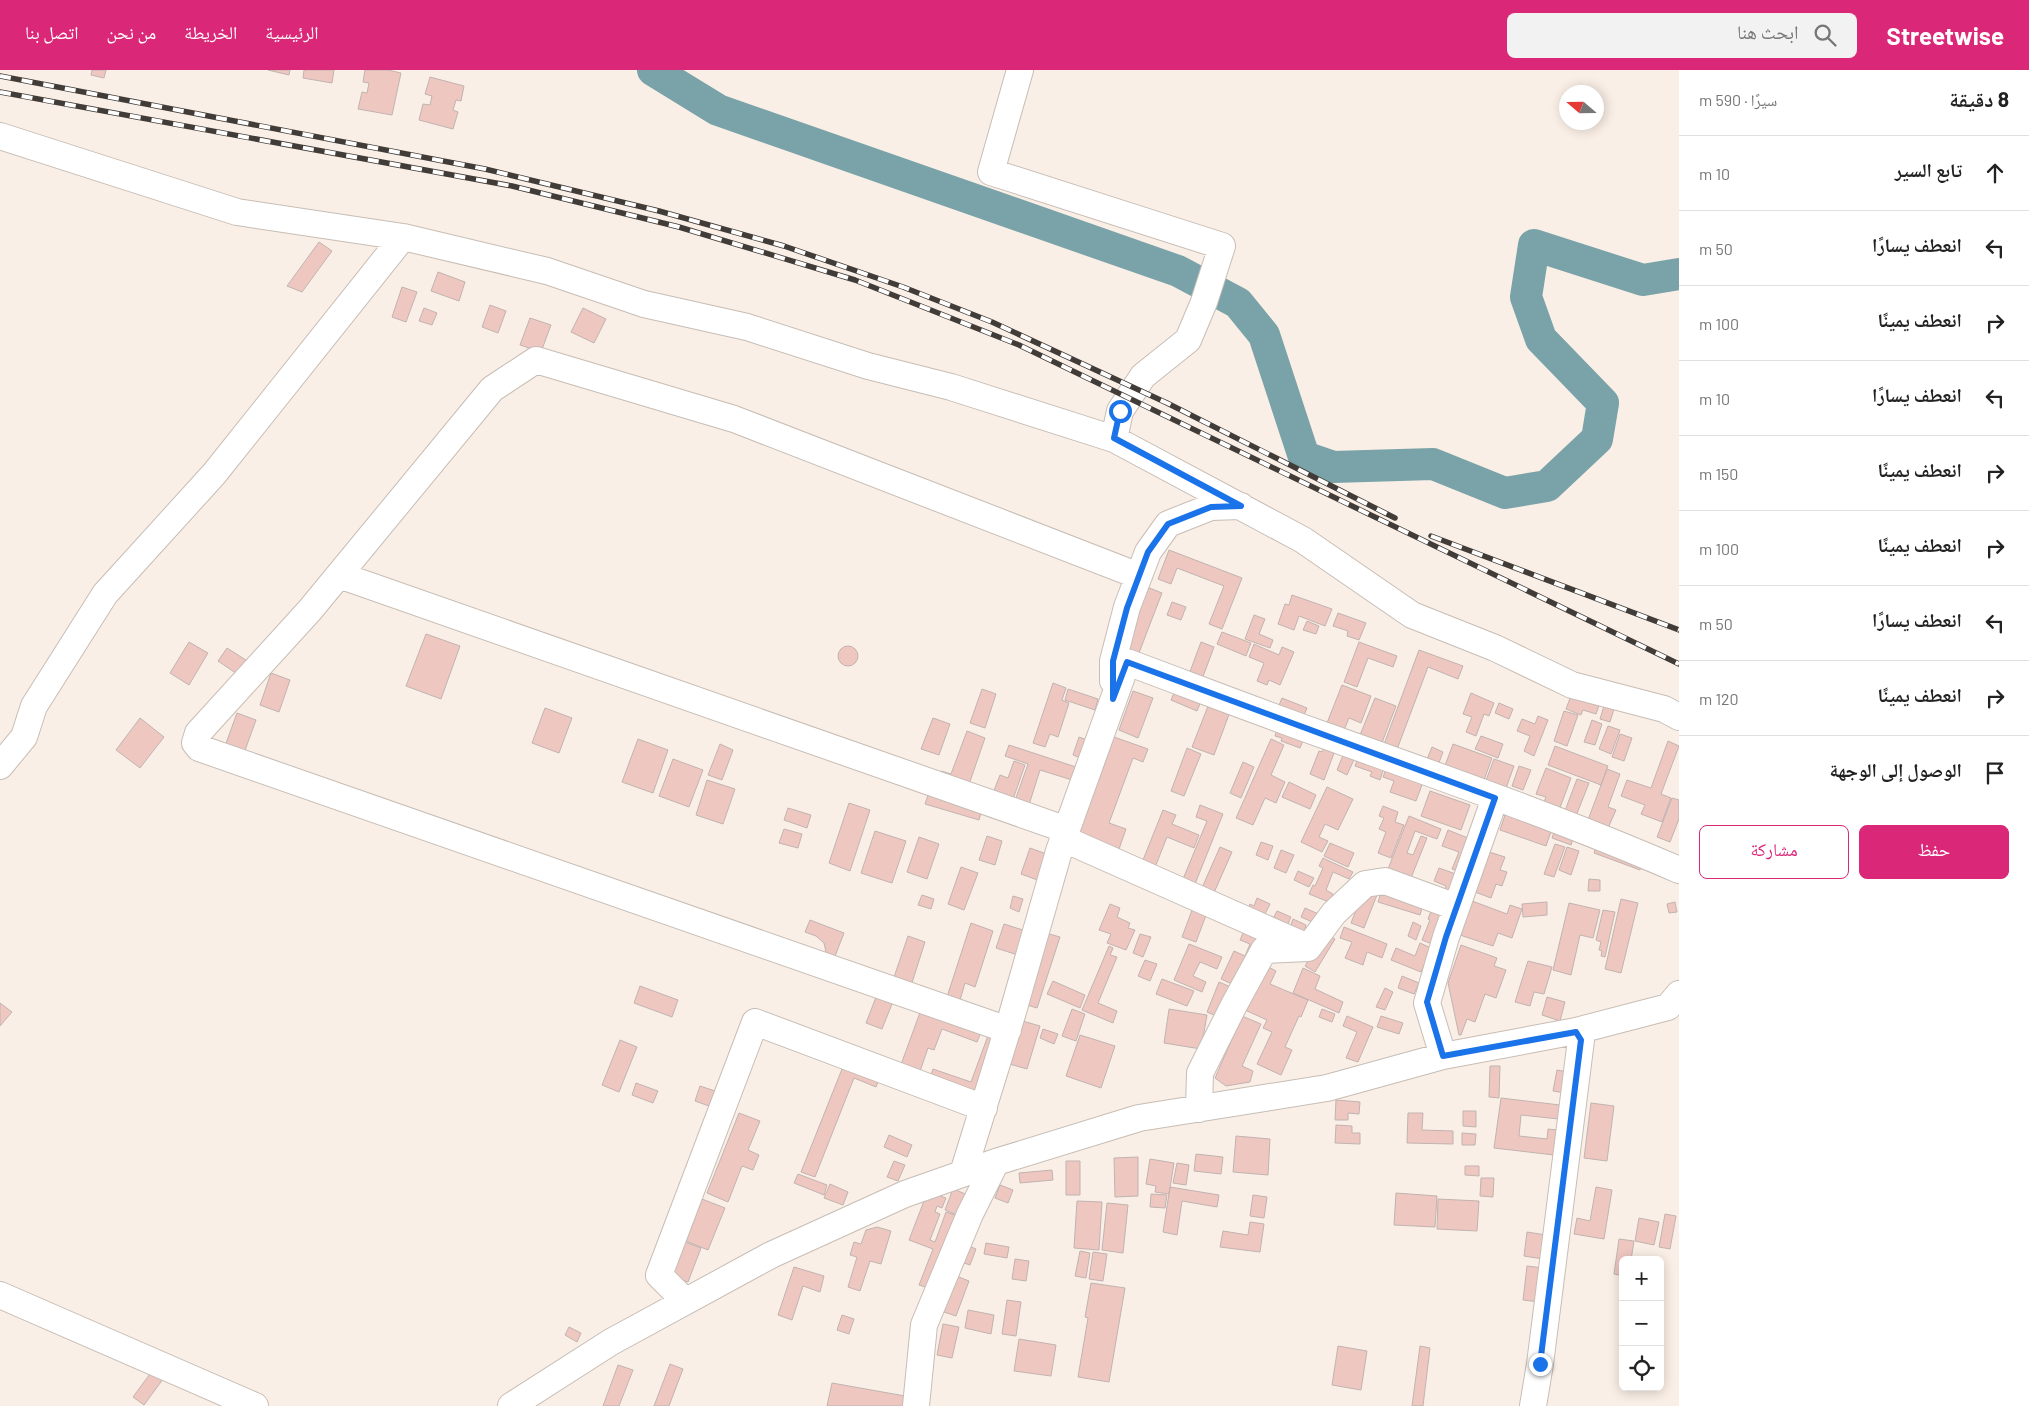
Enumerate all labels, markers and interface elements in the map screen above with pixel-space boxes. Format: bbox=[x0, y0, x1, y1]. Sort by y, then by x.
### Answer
search box bbox=[1507, 13, 1857, 58]
text: ابحث هنا bbox=[1737, 20, 1799, 43]
text: اتصل بنا bbox=[25, 21, 78, 43]
text: من نحن bbox=[106, 21, 156, 43]
text: الخريطة bbox=[184, 21, 237, 43]
text: الرئيسية bbox=[265, 21, 319, 43]
icon: search bbox=[1811, 21, 1839, 49]
text: Streetwise bbox=[1887, 21, 2004, 50]
north arrow bbox=[1559, 85, 1604, 130]
text: 8 دقيقة bbox=[1949, 86, 2009, 111]
text: سيرًا · 590 m bbox=[1699, 90, 1777, 109]
text: تابع السير bbox=[1895, 158, 1962, 181]
icon: ahead bbox=[1981, 159, 2009, 187]
text: 10 m bbox=[1699, 164, 1730, 183]
text: انعطف يسارًا bbox=[1872, 233, 1962, 256]
icon: left bbox=[1981, 234, 2009, 262]
text: 50 m bbox=[1699, 239, 1733, 258]
text: انعطف يمينًا bbox=[1878, 308, 1962, 331]
icon: right bbox=[1981, 309, 2009, 337]
text: 100 m bbox=[1699, 314, 1739, 333]
text: انعطف يسارًا bbox=[1872, 383, 1962, 406]
icon: left bbox=[1981, 384, 2009, 412]
text: 10 m bbox=[1699, 389, 1730, 408]
route start bbox=[1109, 400, 1132, 423]
text: انعطف يمينًا bbox=[1878, 458, 1962, 481]
icon: right bbox=[1981, 459, 2009, 487]
text: 150 m bbox=[1699, 464, 1738, 483]
text: انعطف يمينًا bbox=[1878, 533, 1962, 556]
icon: right bbox=[1981, 534, 2009, 562]
text: 100 m bbox=[1699, 539, 1739, 558]
text: انعطف يسارًا bbox=[1872, 608, 1962, 631]
icon: left bbox=[1981, 609, 2009, 637]
text: 50 m bbox=[1699, 614, 1733, 633]
text: انعطف يمينًا bbox=[1878, 683, 1962, 706]
icon: right bbox=[1981, 684, 2009, 712]
text: 120 m bbox=[1699, 689, 1739, 708]
text: الوصول إلى الوجهة bbox=[1829, 758, 1962, 781]
icon: arrive bbox=[1981, 759, 2009, 787]
button: مشاركة bbox=[1699, 825, 1849, 879]
button: حفظ bbox=[1859, 825, 2009, 879]
map controls bbox=[1619, 1256, 1664, 1391]
button: + bbox=[1619, 1256, 1664, 1301]
button: − bbox=[1619, 1301, 1664, 1346]
button: locate bbox=[1619, 1346, 1664, 1391]
route end bbox=[1529, 1353, 1552, 1376]

